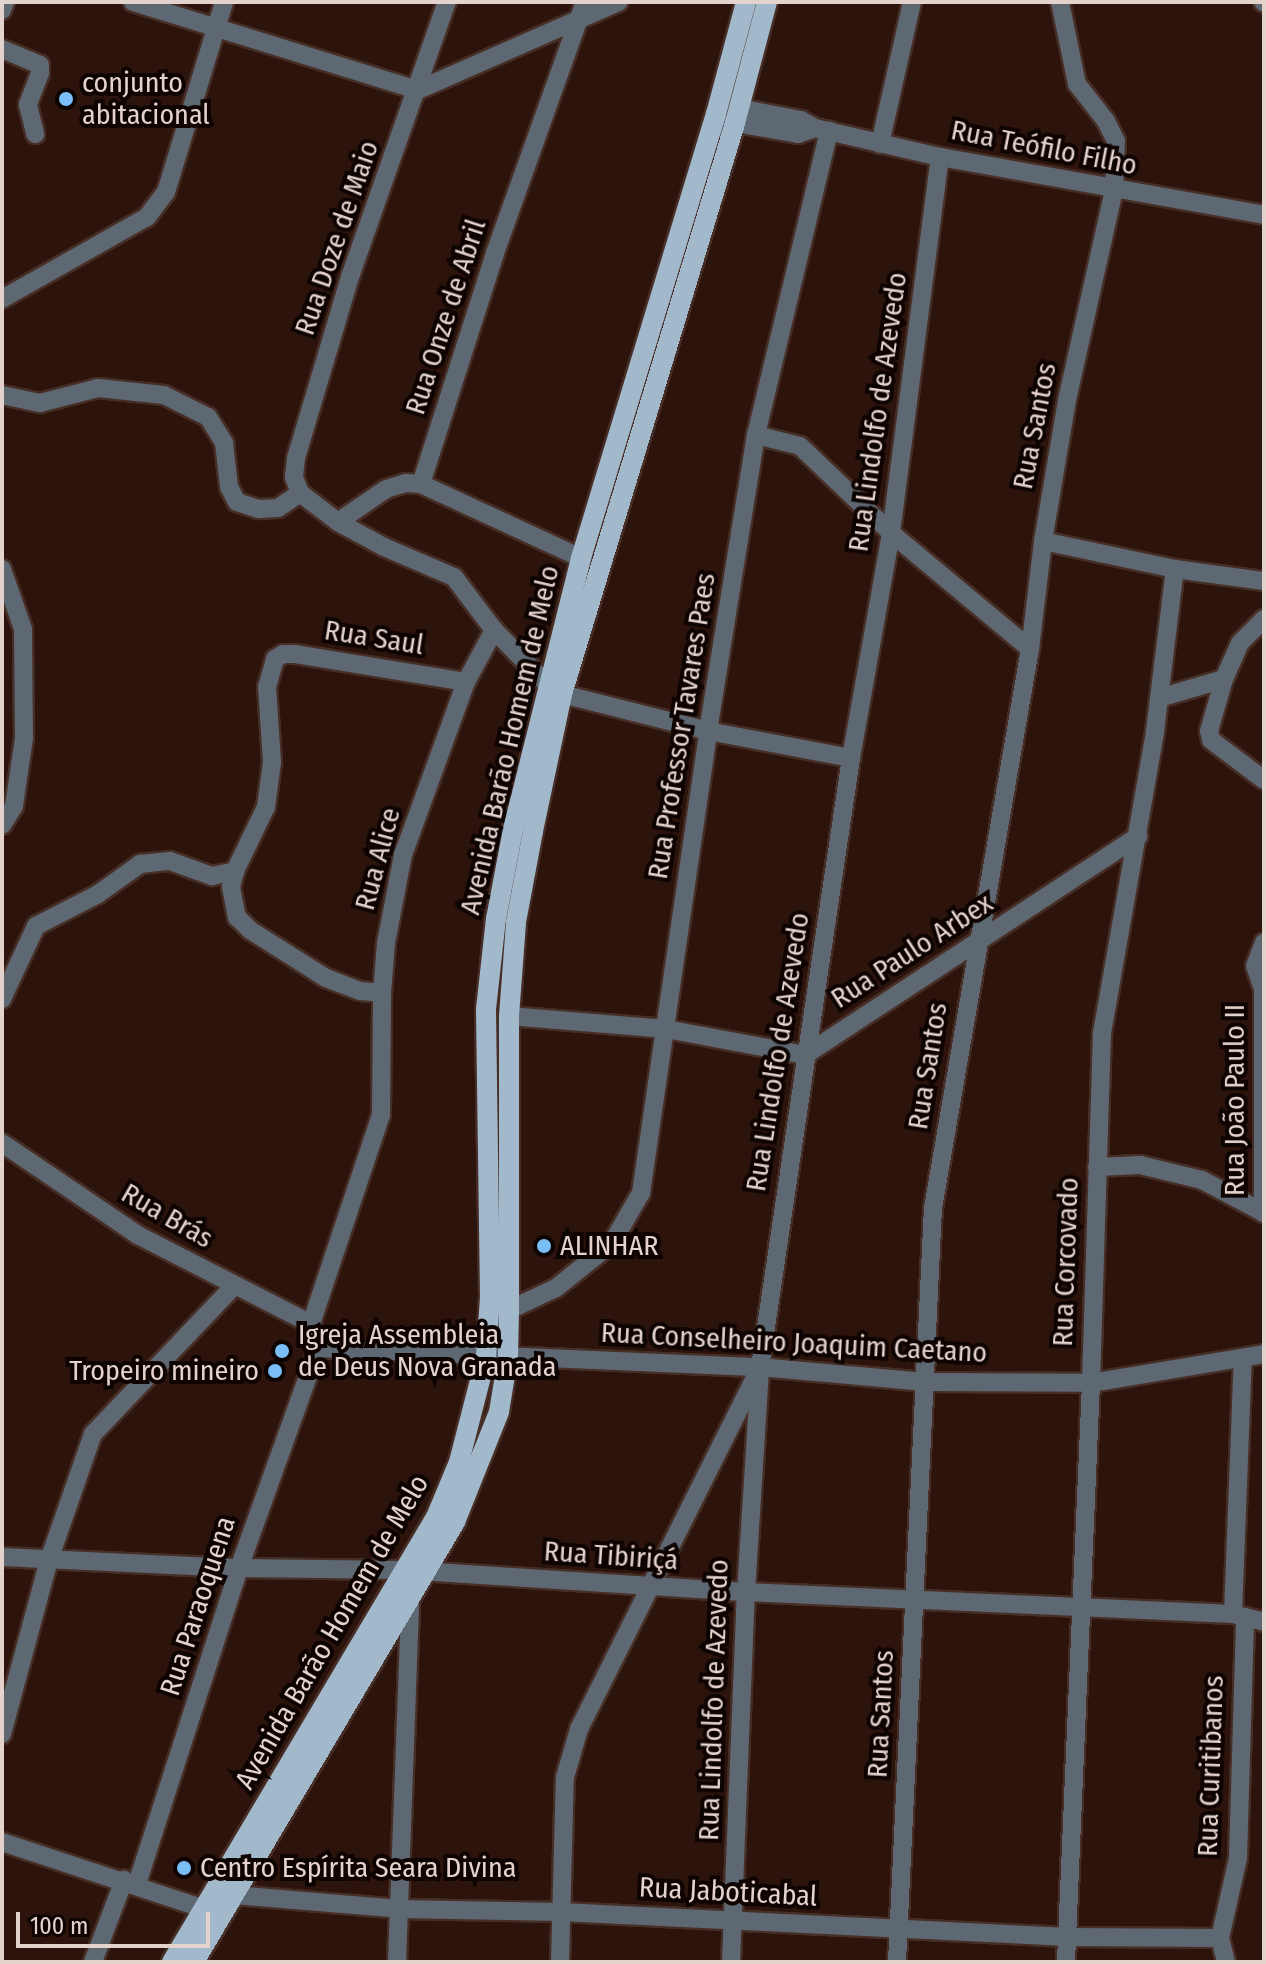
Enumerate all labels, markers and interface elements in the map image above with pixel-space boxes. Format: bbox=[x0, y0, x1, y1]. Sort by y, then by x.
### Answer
place label: conjunto abitacional bbox=[82, 66, 210, 132]
marker: conjunto abitacional bbox=[57, 90, 75, 108]
street label: Rua Teófilo Filho bbox=[948, 114, 1140, 182]
street label: Rua Doze de Maio bbox=[288, 137, 386, 339]
street label: Rua Onze de Abril bbox=[399, 215, 493, 419]
street label: Rua Lindolfo de Azevedo bbox=[842, 270, 914, 554]
street label: Rua Santos bbox=[1006, 360, 1064, 492]
street label: Avenida Barão Homem de Melo bbox=[453, 562, 567, 918]
street label: Rua Professor Tavares Paes bbox=[641, 571, 723, 881]
street label: Rua Saul bbox=[322, 614, 426, 662]
street label: Rua Alice bbox=[348, 804, 408, 914]
street label: Rua Paulo Arbex bbox=[825, 886, 999, 1016]
street label: Rua Lindolfo de Azevedo bbox=[739, 910, 817, 1194]
street label: Rua Santos bbox=[901, 1000, 955, 1132]
street label: Rua João Paulo II bbox=[1218, 1004, 1252, 1196]
street label: Rua Brás bbox=[115, 1176, 219, 1256]
street label: Rua Corcovado bbox=[1046, 1177, 1086, 1347]
place label: ALINHAR bbox=[560, 1229, 658, 1263]
marker: ALINHAR bbox=[535, 1237, 553, 1255]
street label: Rua Conselheiro Joaquim Caetano bbox=[600, 1316, 988, 1370]
place label: Igreja Assembleia de Deus Nova Granada bbox=[298, 1318, 557, 1384]
marker: Igreja Assembleia de Deus Nova Granada bbox=[273, 1342, 291, 1360]
place label: Tropeiro mineiro bbox=[69, 1354, 259, 1388]
marker: Tropeiro mineiro bbox=[266, 1362, 284, 1380]
street label: Avenida Barão Homem de Melo bbox=[228, 1469, 436, 1795]
street label: Rua Paraoquena bbox=[153, 1512, 243, 1700]
street label: Rua Tibiriçá bbox=[543, 1535, 679, 1577]
street label: Rua Lindolfo de Azevedo bbox=[692, 1559, 736, 1841]
street label: Rua Santos bbox=[861, 1649, 901, 1779]
street label: Rua Curitibanos bbox=[1191, 1675, 1231, 1857]
place label: Centro Espírita Seara Divina bbox=[200, 1851, 516, 1885]
marker: Centro Espírita Seara Divina bbox=[175, 1859, 193, 1877]
street label: Rua Jaboticabal bbox=[638, 1871, 818, 1913]
scale bar bbox=[20, 1896, 214, 1946]
text: 100 m bbox=[30, 1912, 88, 1940]

